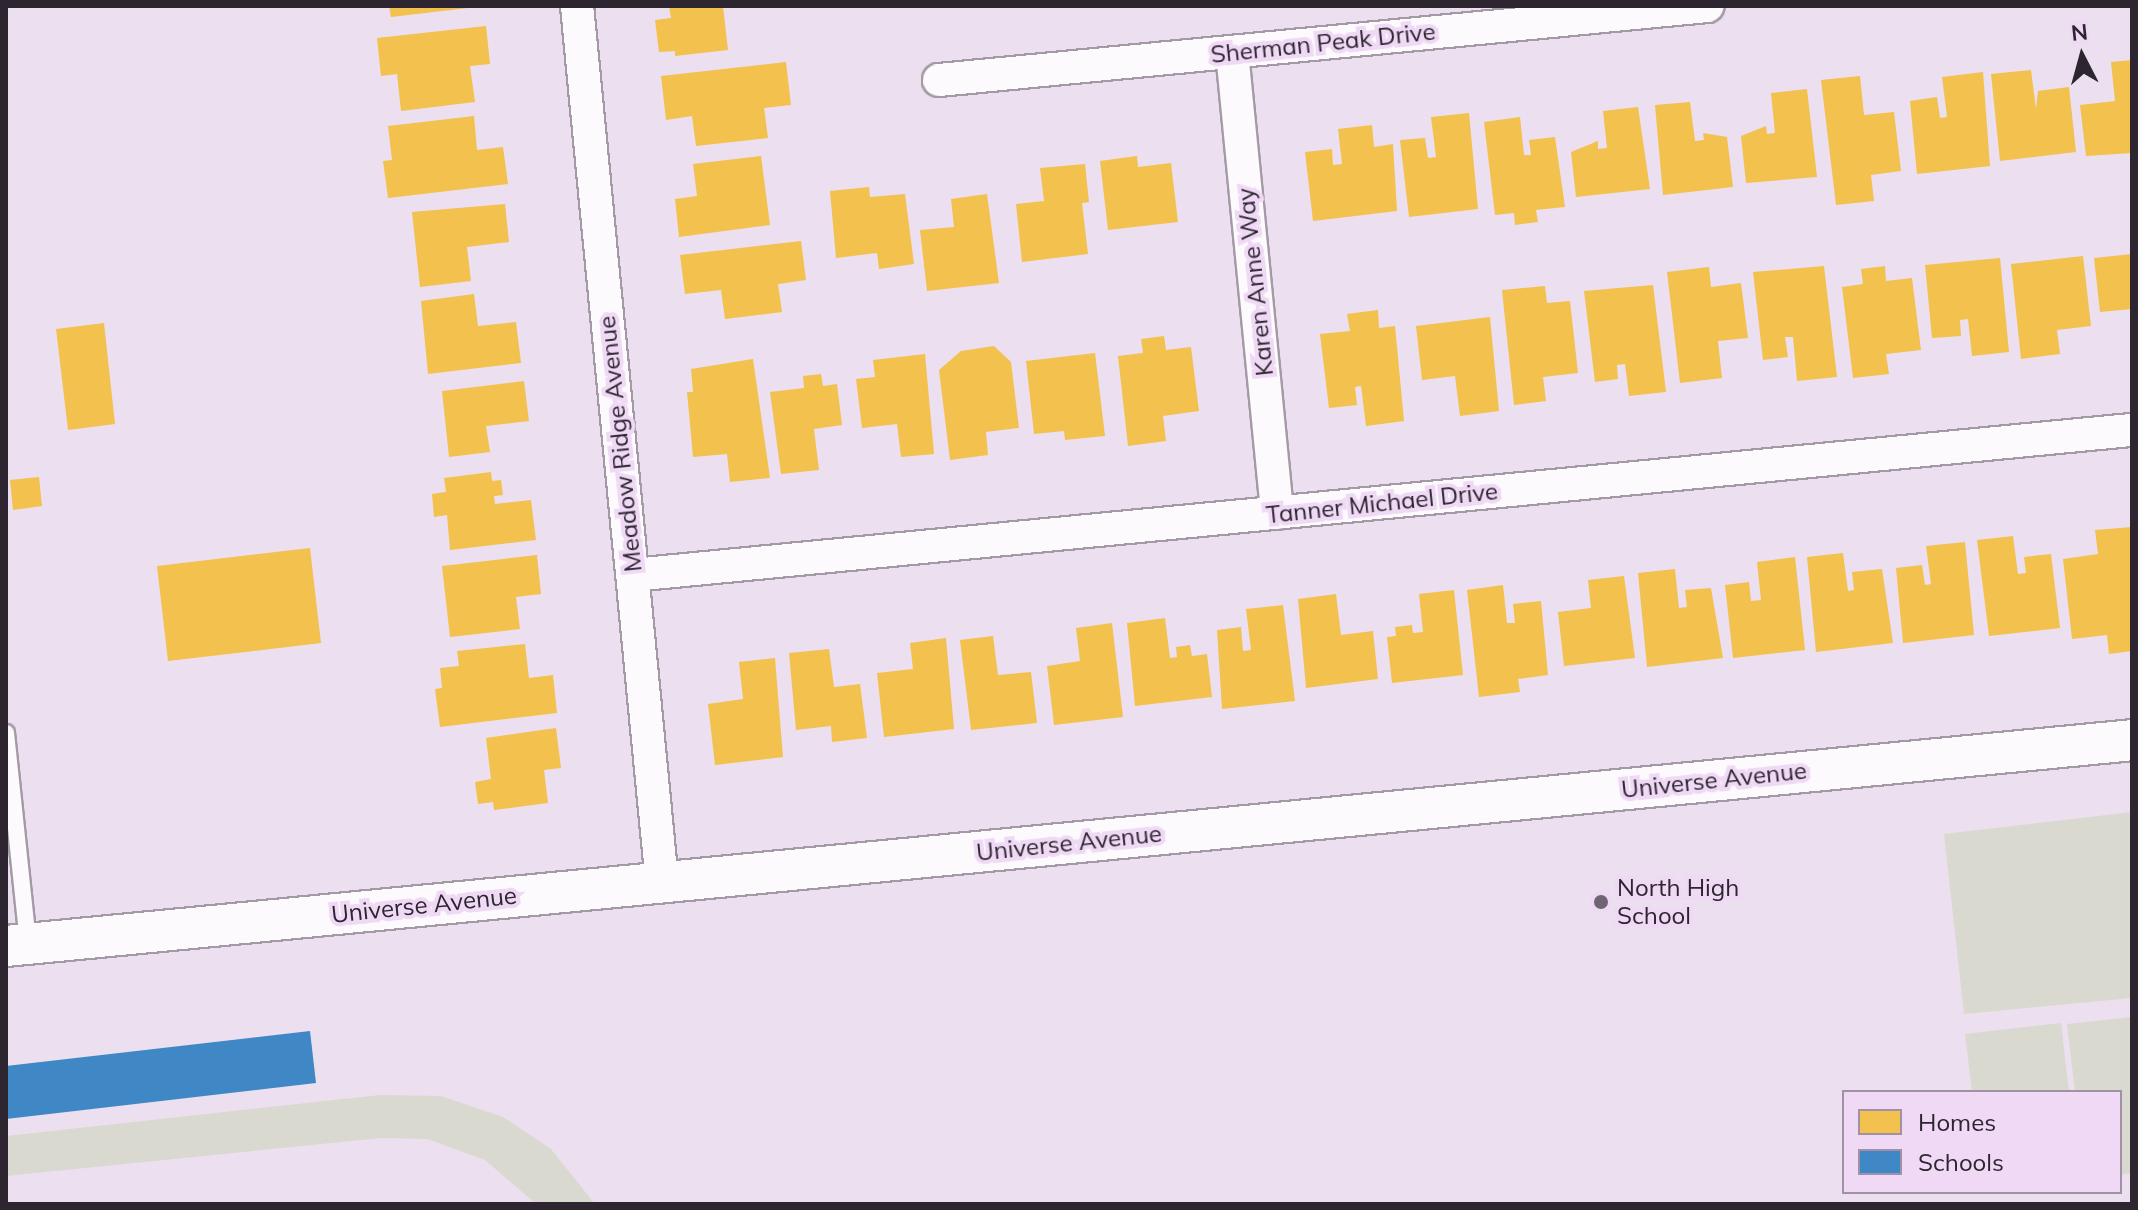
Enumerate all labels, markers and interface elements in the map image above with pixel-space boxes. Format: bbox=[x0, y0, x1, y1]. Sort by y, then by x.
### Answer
north arrow bbox=[2042, 16, 2122, 96]
street label: Sherman Peak Drive bbox=[1209, 17, 1437, 69]
text: N bbox=[2070, 17, 2089, 47]
street label: Karen Anne Way bbox=[1231, 187, 1279, 377]
street label: Meadow Ridge Avenue bbox=[592, 315, 648, 573]
street label: Tanner Michael Drive bbox=[1265, 477, 1499, 529]
street label: Universe Avenue bbox=[1620, 756, 1808, 804]
street label: Universe Avenue bbox=[975, 819, 1163, 867]
place label: North High School bbox=[1617, 874, 1739, 930]
street label: Universe Avenue bbox=[330, 881, 518, 929]
marker: North High School bbox=[1592, 893, 1610, 911]
legend bbox=[1842, 1090, 2122, 1194]
text: Homes bbox=[1918, 1107, 1996, 1137]
text: Schools bbox=[1918, 1147, 2004, 1177]

